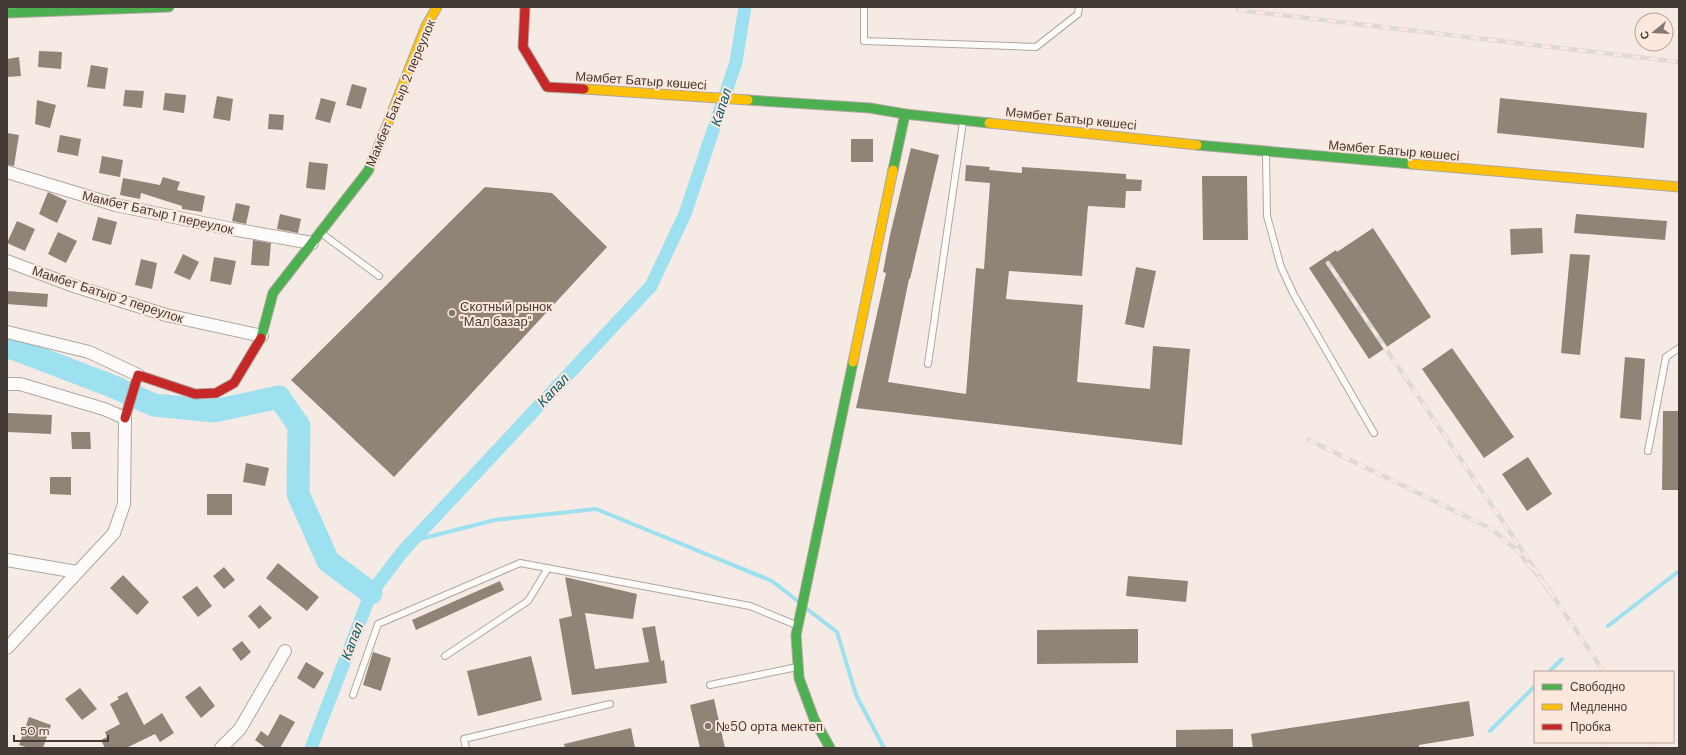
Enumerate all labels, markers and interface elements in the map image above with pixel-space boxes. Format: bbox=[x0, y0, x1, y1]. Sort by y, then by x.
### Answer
north arrow bbox=[1634, 12, 1674, 52]
street label: Мамбет Батыр 2 переулок bbox=[362, 17, 439, 169]
text: С bbox=[1637, 29, 1652, 41]
street label: Мәмбет Батыр көшесі bbox=[575, 67, 707, 94]
water label: Капал bbox=[706, 86, 736, 128]
street label: Мәмбет Батыр көшесі bbox=[1005, 103, 1137, 134]
street label: Мәмбет Батыр көшесі bbox=[1328, 136, 1460, 165]
street label: Мамбет Батыр 1 переулок bbox=[80, 187, 236, 238]
street label: Мамбет Батыр 2 переулок bbox=[30, 262, 186, 327]
place label: Скотный рынок "Мал базар" bbox=[460, 298, 552, 330]
marker: Скотный рынок "Мал базар" bbox=[447, 308, 457, 318]
water label: Капал bbox=[533, 369, 573, 410]
water label: Капал bbox=[337, 619, 367, 662]
legend bbox=[1534, 671, 1674, 743]
text: Свободно bbox=[1570, 679, 1625, 695]
text: Медленно bbox=[1570, 699, 1627, 715]
scale bar bbox=[14, 717, 108, 743]
place label: №50 орта мектеп bbox=[716, 718, 823, 735]
text: Пробка bbox=[1570, 719, 1611, 735]
marker: №50 орта мектеп bbox=[703, 721, 713, 731]
text: 50 m bbox=[20, 723, 49, 739]

